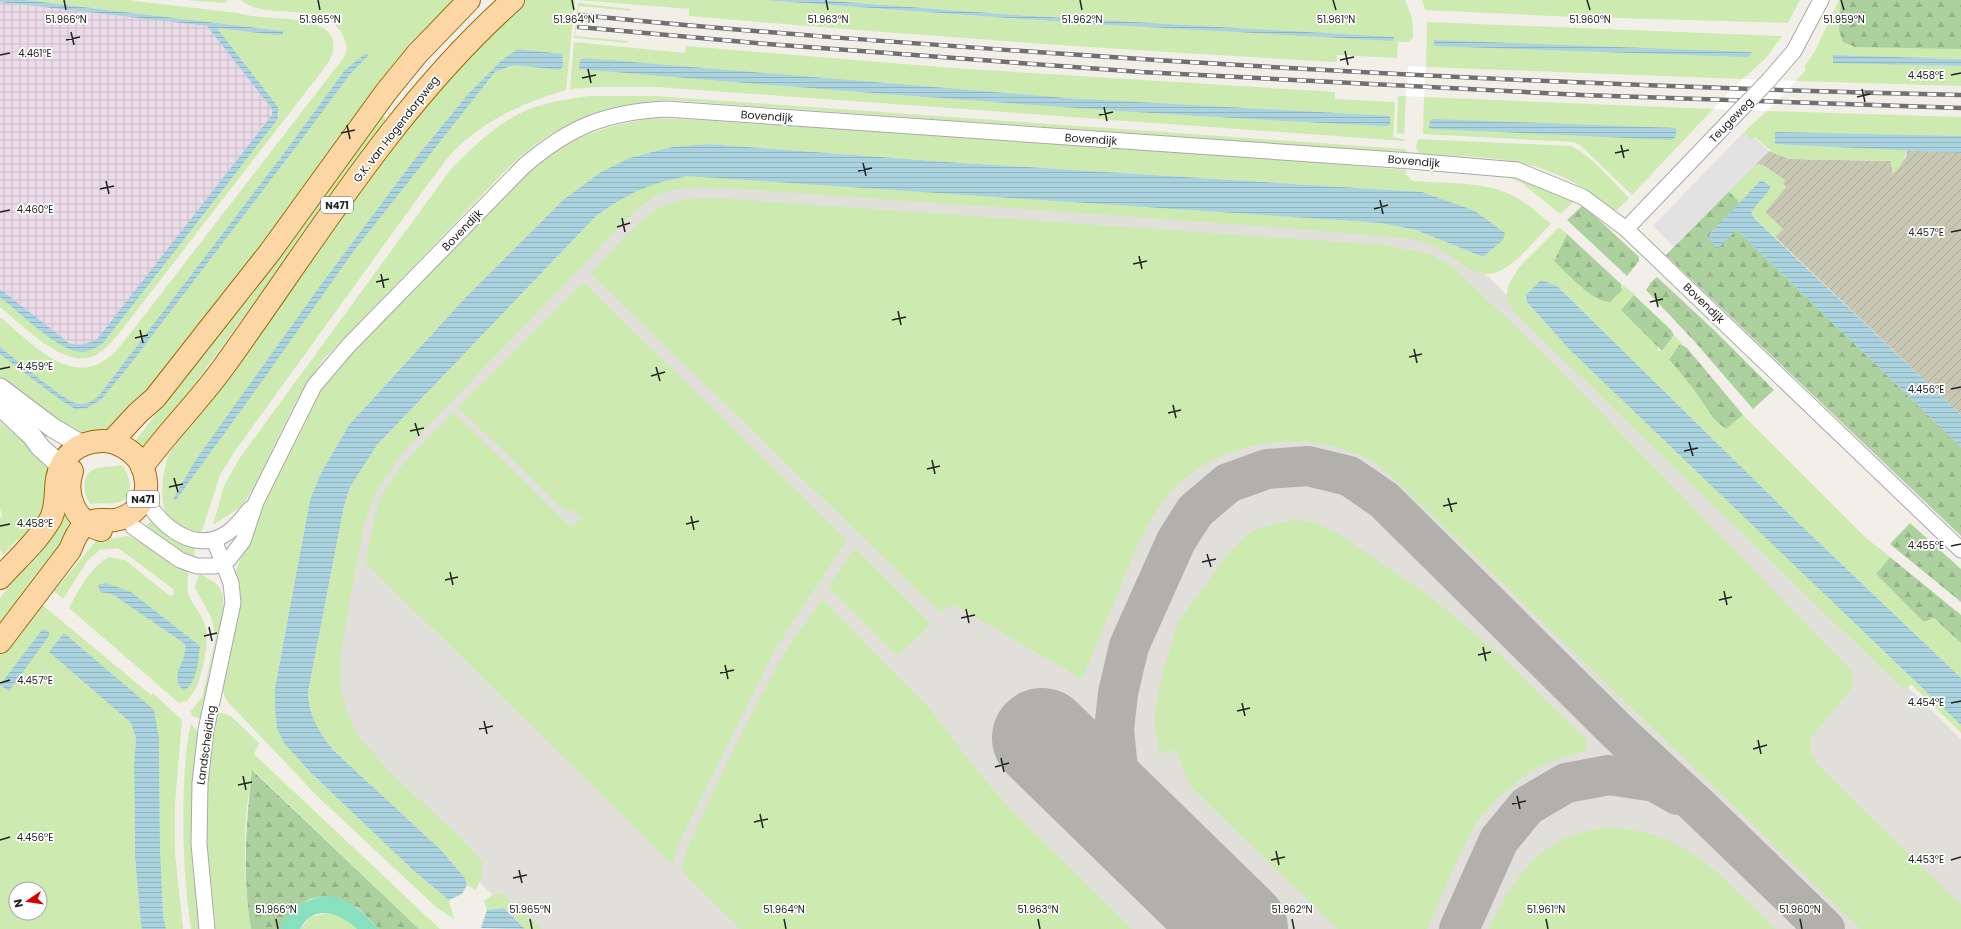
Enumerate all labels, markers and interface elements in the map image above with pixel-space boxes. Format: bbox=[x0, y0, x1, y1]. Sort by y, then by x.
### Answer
text: 51.966°N bbox=[45, 12, 87, 27]
text: 51.965°N bbox=[299, 12, 341, 27]
text: 51.964°N bbox=[553, 12, 595, 27]
text: 51.963°N bbox=[807, 12, 849, 27]
text: 51.962°N bbox=[1061, 12, 1103, 27]
text: 51.961°N bbox=[1317, 12, 1355, 27]
text: 51.960°N bbox=[1569, 12, 1611, 27]
text: 51.959°N bbox=[1823, 12, 1865, 27]
text: 4.461°E bbox=[18, 46, 52, 61]
text: 4.458°E bbox=[1908, 68, 1944, 83]
street label: G.K. van Hogendorpweg bbox=[349, 72, 443, 186]
street label: Teugeweg bbox=[1705, 94, 1757, 146]
street label: Bovendijk bbox=[740, 106, 794, 126]
street label: Bovendijk bbox=[1064, 129, 1118, 149]
street label: Bovendijk bbox=[1387, 151, 1441, 171]
road number: N471 bbox=[321, 197, 353, 213]
text: 4.460°E bbox=[17, 202, 53, 217]
street label: Bovendijk bbox=[438, 205, 486, 254]
text: 4.457°E bbox=[1908, 225, 1944, 240]
street label: Bovendijk bbox=[1680, 279, 1729, 327]
text: 4.459°E bbox=[17, 359, 53, 374]
text: 4.456°E bbox=[1908, 382, 1944, 397]
road number: N471 bbox=[127, 491, 159, 507]
text: 4.458°E bbox=[17, 516, 53, 531]
text: 4.455°E bbox=[1908, 538, 1944, 553]
text: 4.457°E bbox=[17, 673, 53, 688]
text: 4.454°E bbox=[1908, 695, 1944, 710]
street label: Landscheiding bbox=[192, 704, 220, 786]
text: 4.456°E bbox=[17, 830, 53, 845]
text: 4.453°E bbox=[1908, 852, 1944, 867]
north arrow bbox=[8, 881, 48, 921]
text: N bbox=[10, 897, 27, 909]
text: 51.966°N bbox=[255, 902, 297, 917]
text: 51.965°N bbox=[509, 902, 551, 917]
text: 51.964°N bbox=[763, 902, 805, 917]
text: 51.963°N bbox=[1017, 902, 1059, 917]
text: 51.962°N bbox=[1271, 902, 1313, 917]
text: 51.961°N bbox=[1527, 902, 1565, 917]
text: 51.960°N bbox=[1779, 902, 1821, 917]

